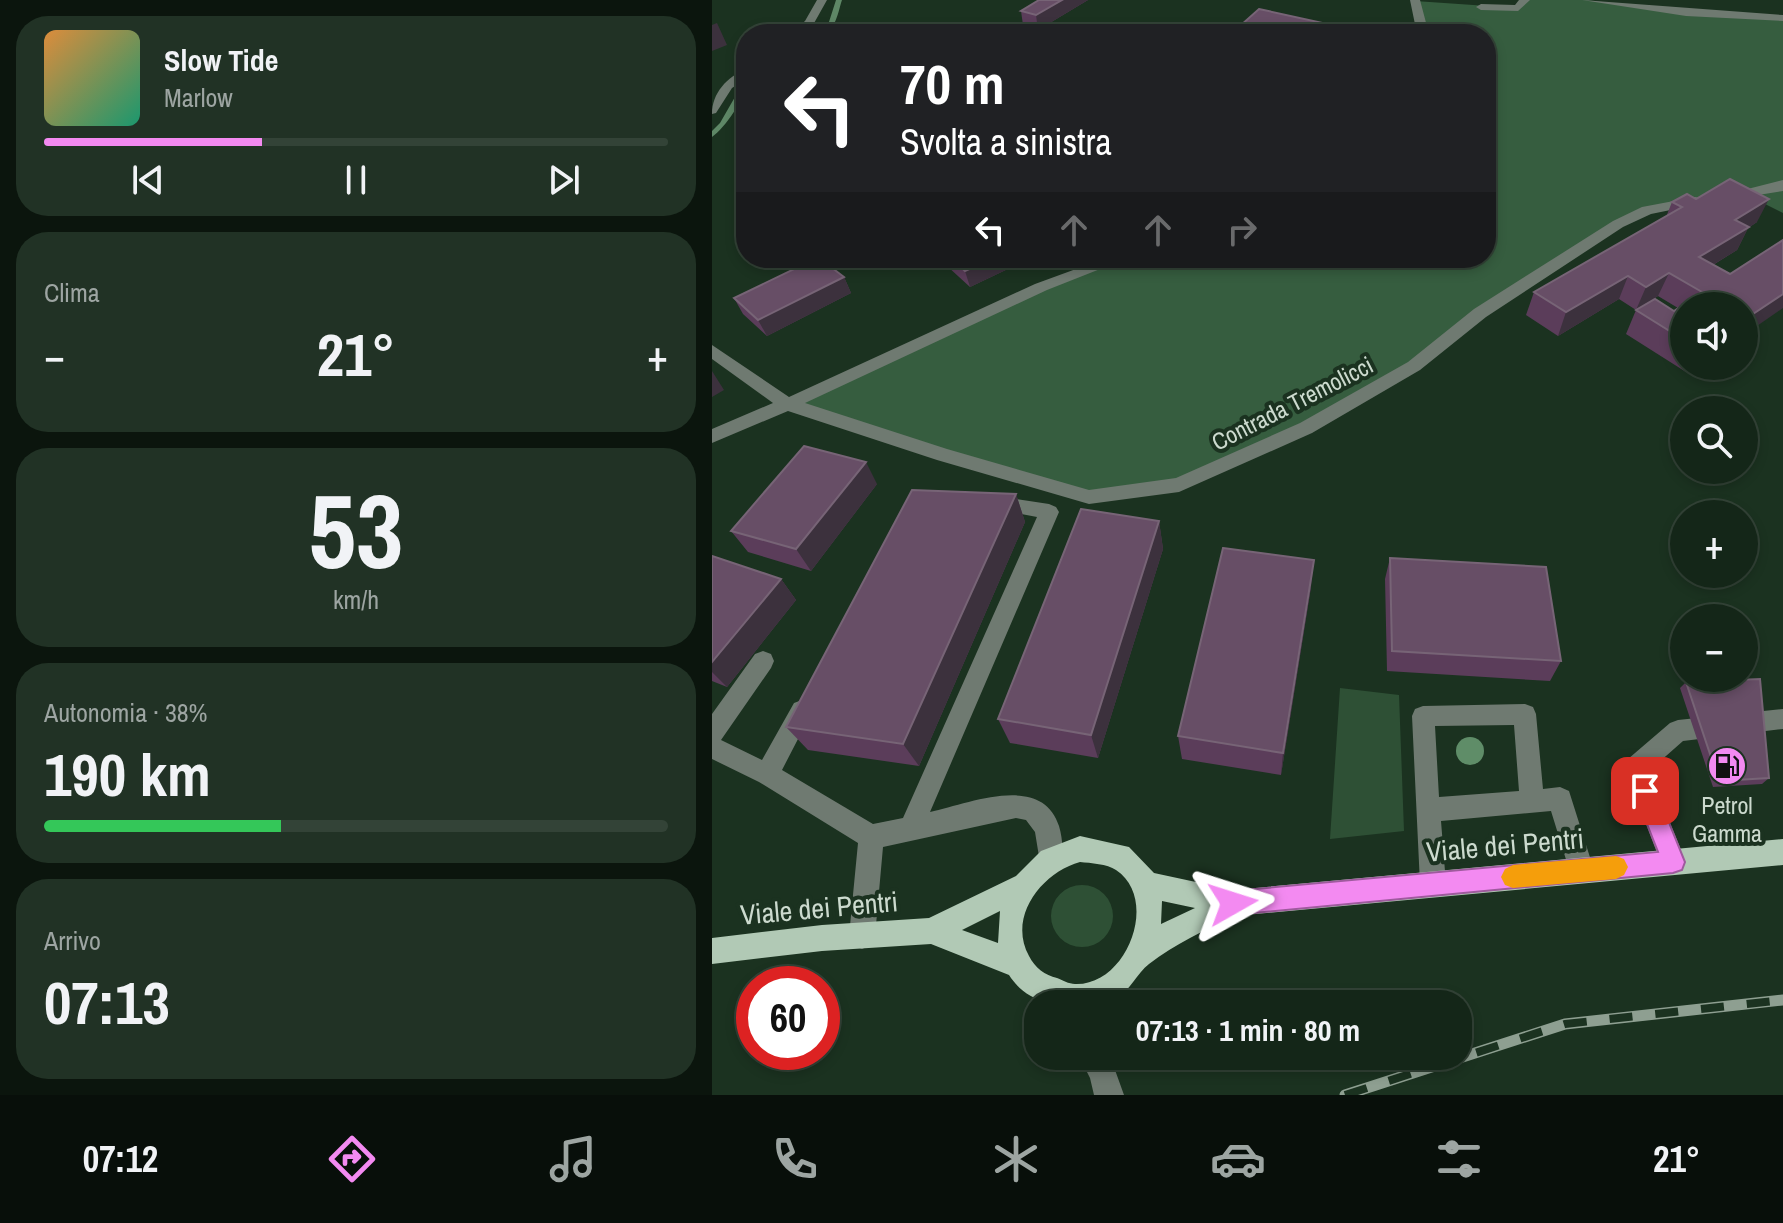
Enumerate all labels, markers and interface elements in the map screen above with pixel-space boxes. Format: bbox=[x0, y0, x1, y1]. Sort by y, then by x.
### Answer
text: Slow Tide bbox=[164, 40, 278, 80]
text: 70 m bbox=[900, 46, 1005, 121]
icon: left bbox=[768, 56, 872, 160]
text: Marlow bbox=[164, 80, 233, 115]
text: Svolta a sinistra bbox=[900, 118, 1112, 166]
icon: previous bbox=[126, 158, 170, 202]
icon: pause bbox=[334, 158, 378, 202]
icon: next bbox=[542, 158, 586, 202]
icon: left bbox=[968, 208, 1012, 252]
icon: ahead bbox=[1052, 208, 1096, 252]
icon: ahead bbox=[1136, 208, 1180, 252]
icon: right bbox=[1220, 208, 1264, 252]
text: Clima bbox=[44, 275, 100, 310]
map controls bbox=[1670, 292, 1758, 692]
button: sound bbox=[1670, 292, 1758, 380]
text: 21° bbox=[317, 314, 395, 395]
text: − bbox=[44, 325, 65, 385]
text: + bbox=[647, 325, 668, 385]
street label: Contrada Tremolicci bbox=[1206, 349, 1378, 457]
button: search bbox=[1670, 396, 1758, 484]
text: 53 bbox=[309, 460, 403, 600]
button: + bbox=[1670, 500, 1758, 588]
text: km/h bbox=[333, 582, 379, 617]
button: − bbox=[1670, 604, 1758, 692]
text: Autonomia · 38% bbox=[44, 695, 208, 730]
text: 190 km bbox=[44, 734, 211, 815]
fuel station icon: Petrol Gamma bbox=[1706, 745, 1748, 787]
pin bbox=[1611, 757, 1679, 825]
icon: arrive bbox=[1623, 769, 1667, 813]
place label: Petrol Gamma bbox=[1692, 789, 1762, 849]
street label: Viale dei Pentri bbox=[1425, 819, 1585, 871]
position arrow bbox=[1191, 861, 1275, 945]
street label: Viale dei Pentri bbox=[739, 882, 899, 934]
text: Arrivo bbox=[44, 923, 101, 958]
text: 07:13 bbox=[44, 962, 170, 1043]
speed limit sign: 60 bbox=[736, 966, 840, 1070]
text: 07:13 · 1 min · 80 m bbox=[1136, 1010, 1360, 1050]
icon: directions bbox=[324, 1131, 380, 1187]
icon: music bbox=[545, 1131, 601, 1187]
icon: phone bbox=[767, 1131, 823, 1187]
icon: climate bbox=[988, 1131, 1044, 1187]
icon: car bbox=[1210, 1131, 1266, 1187]
icon: filters bbox=[1431, 1131, 1487, 1187]
text: 07:12 bbox=[83, 1135, 158, 1183]
text: 21° bbox=[1653, 1135, 1700, 1183]

